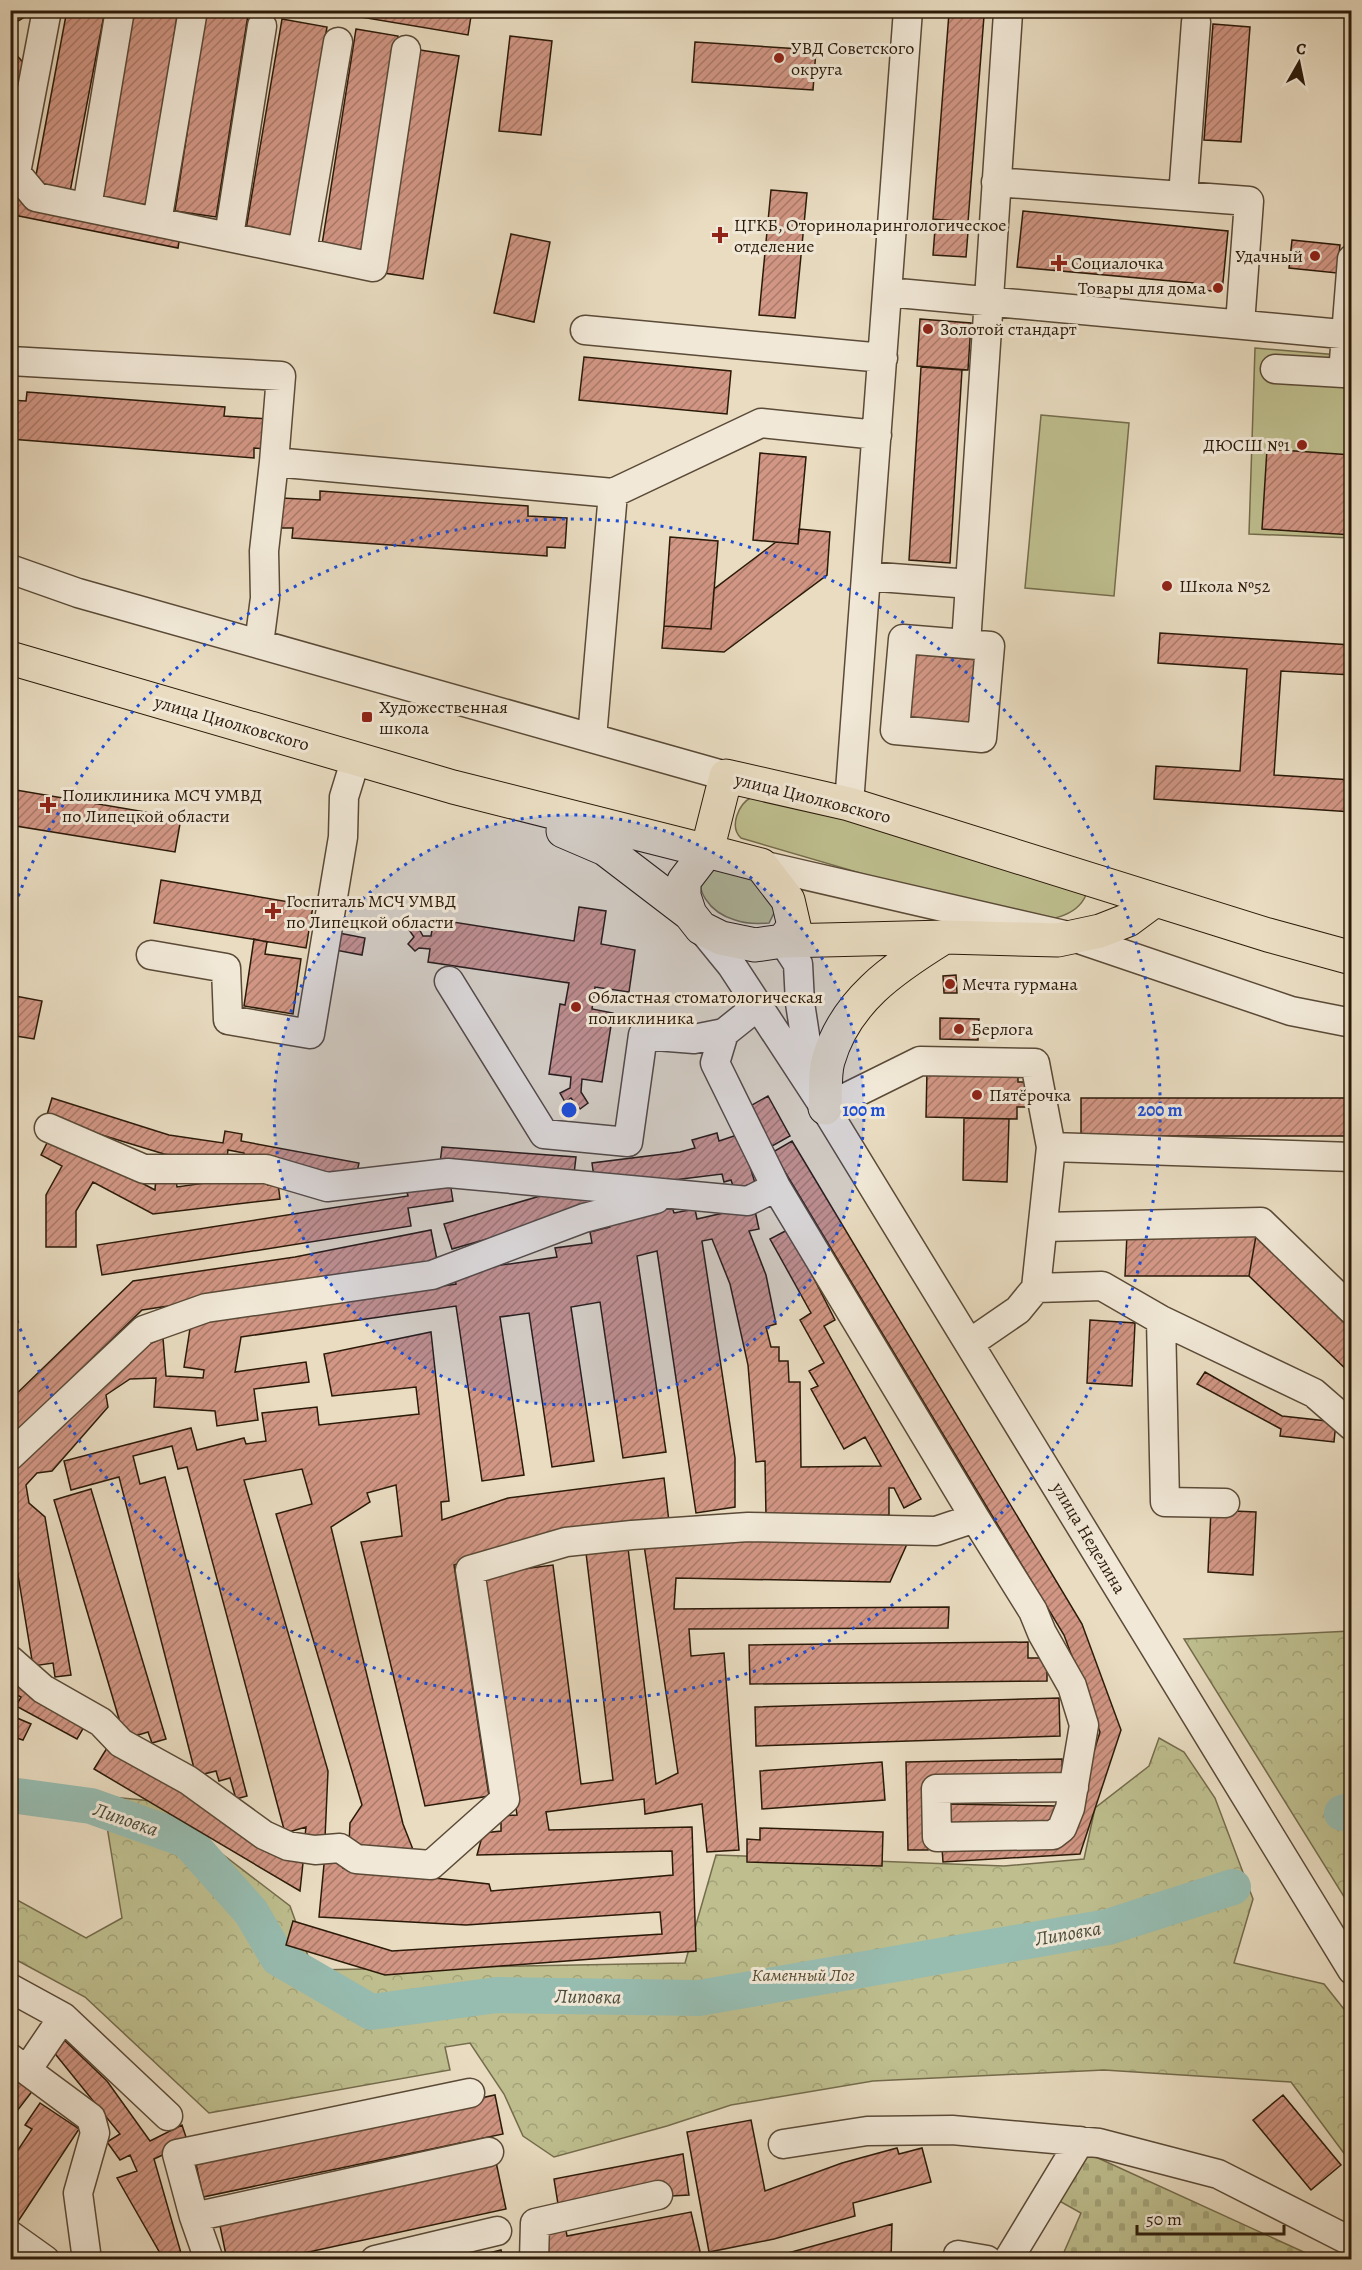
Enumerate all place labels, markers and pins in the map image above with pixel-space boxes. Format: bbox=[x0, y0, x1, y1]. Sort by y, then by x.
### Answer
place label: УВД Советского округа bbox=[791, 36, 914, 81]
marker: УВД Советского округа bbox=[772, 51, 786, 65]
place label: ЦГКБ, Оториноларингологическое отделение bbox=[734, 213, 1007, 258]
marker: ЦГКБ, Оториноларингологическое отделение bbox=[711, 226, 729, 244]
place label: Удачный bbox=[1235, 244, 1303, 268]
marker: Удачный bbox=[1308, 249, 1322, 263]
place label: Социалочка bbox=[1071, 251, 1165, 275]
marker: Социалочка bbox=[1052, 256, 1066, 270]
place label: Товары для дома bbox=[1078, 276, 1207, 300]
marker: Товары для дома bbox=[1211, 281, 1225, 295]
place label: Золотой стандарт bbox=[940, 317, 1077, 341]
marker: Золотой стандарт bbox=[921, 322, 935, 336]
place label: ДЮСШ №1 bbox=[1203, 433, 1290, 457]
marker: ДЮСШ №1 bbox=[1295, 438, 1309, 452]
place label: Школа №52 bbox=[1179, 574, 1271, 598]
marker: Школа №52 bbox=[1160, 579, 1174, 593]
place label: Художественная школа bbox=[379, 695, 508, 740]
marker: Художественная школа bbox=[360, 710, 374, 724]
place label: Поликлиника МСЧ УМВД по Липецкой области bbox=[62, 783, 262, 828]
marker: Поликлиника МСЧ УМВД по Липецкой области bbox=[39, 796, 57, 814]
place label: Госпиталь МСЧ УМВД по Липецкой области bbox=[286, 889, 456, 934]
marker: Госпиталь МСЧ УМВД по Липецкой области bbox=[264, 902, 282, 920]
place label: Мечта гурмана bbox=[962, 972, 1079, 996]
marker: Мечта гурмана bbox=[943, 977, 957, 991]
place label: Областная стоматологическая поликлиника bbox=[588, 985, 823, 1030]
marker: Областная стоматологическая поликлиника bbox=[569, 1000, 583, 1014]
place label: Берлога bbox=[971, 1017, 1034, 1041]
marker: Берлога bbox=[952, 1022, 966, 1036]
place label: Пятёрочка bbox=[989, 1083, 1072, 1107]
marker: Пятёрочка bbox=[970, 1088, 984, 1102]
centre of rings bbox=[559, 1100, 579, 1120]

